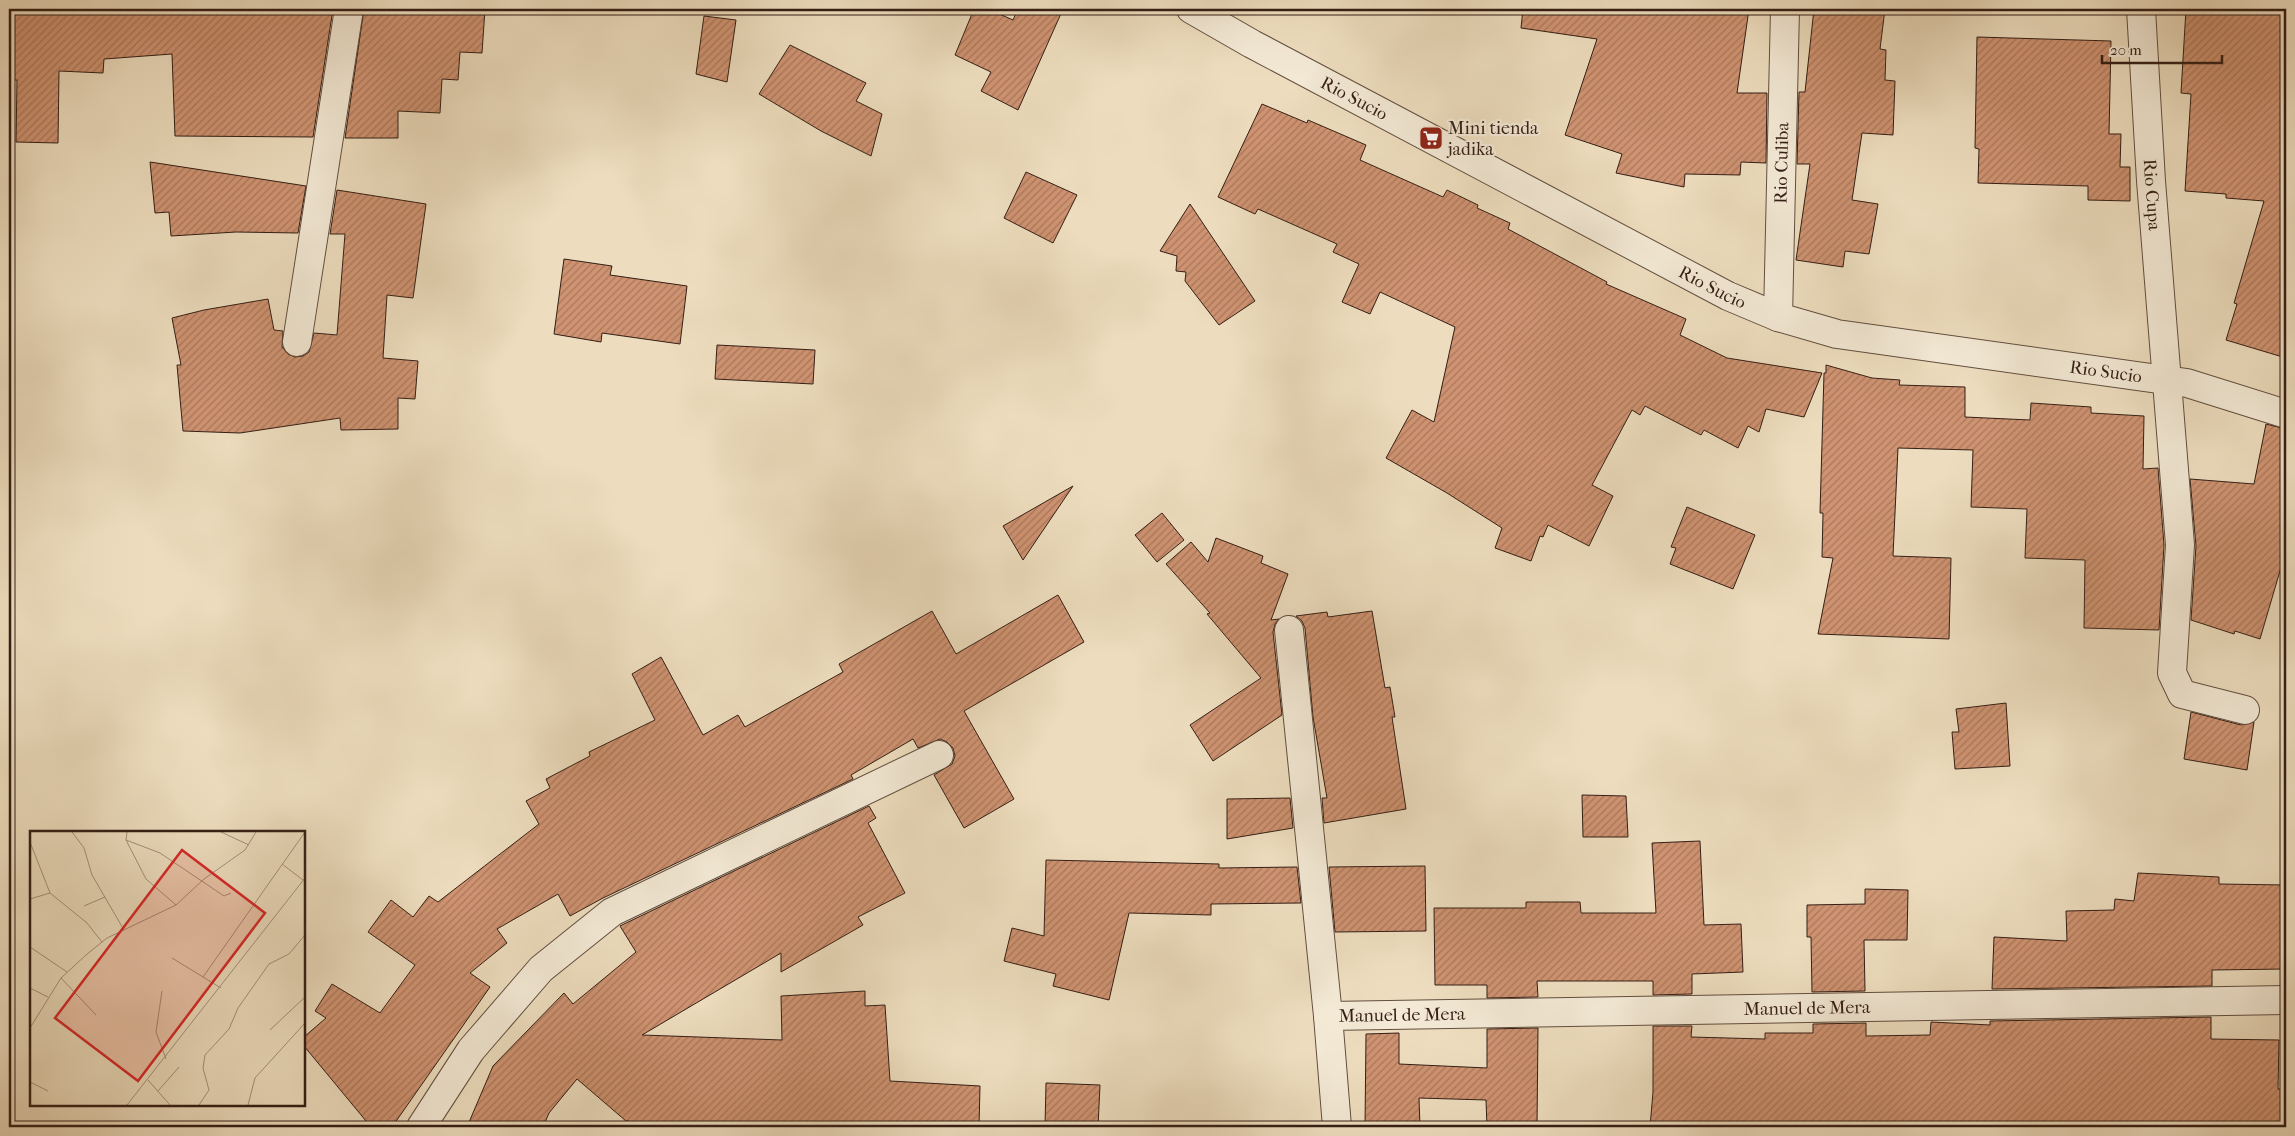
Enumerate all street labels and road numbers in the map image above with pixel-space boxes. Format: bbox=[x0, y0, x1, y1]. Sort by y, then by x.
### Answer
street label: Rio Sucio bbox=[1317, 72, 1391, 125]
street label: Rio Culiba bbox=[1771, 121, 1793, 204]
street label: Rio Cupa bbox=[2139, 158, 2165, 232]
street label: Rio Sucio bbox=[1675, 262, 1749, 313]
street label: Rio Sucio bbox=[2068, 357, 2143, 388]
street label: Manuel de Mera bbox=[1743, 997, 1871, 1020]
street label: Manuel de Mera bbox=[1339, 1004, 1466, 1027]

